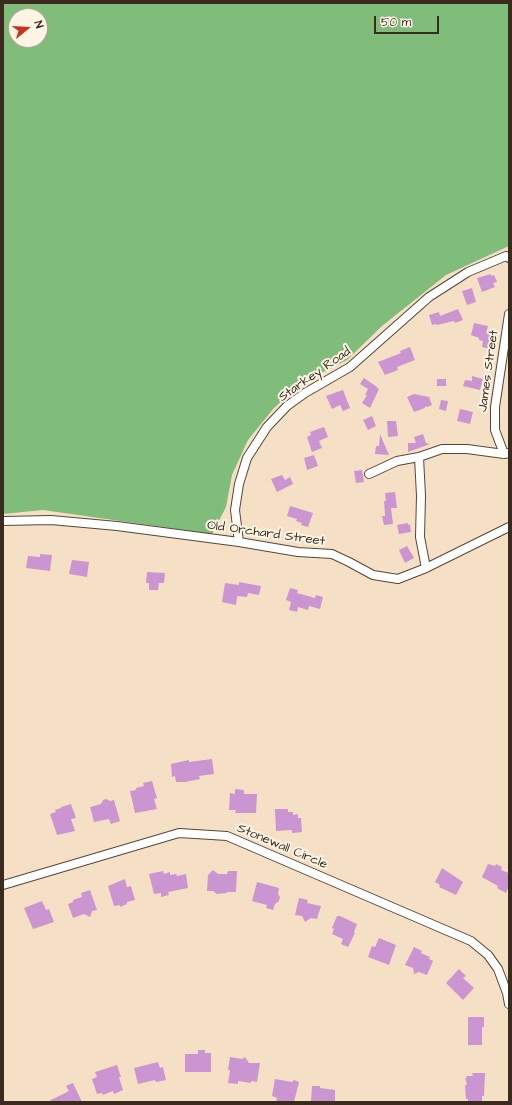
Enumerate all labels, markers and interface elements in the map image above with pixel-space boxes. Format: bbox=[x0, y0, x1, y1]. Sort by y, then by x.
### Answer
north arrow bbox=[8, 8, 48, 48]
scale bar bbox=[376, 8, 441, 34]
text: 50 m bbox=[381, 14, 411, 31]
text: N bbox=[31, 19, 47, 30]
street label: James Street bbox=[476, 329, 502, 413]
street label: Starkey Road bbox=[276, 344, 354, 406]
street label: Old Orchard Street bbox=[206, 518, 326, 550]
street label: Stonewall Circle bbox=[235, 821, 329, 873]

